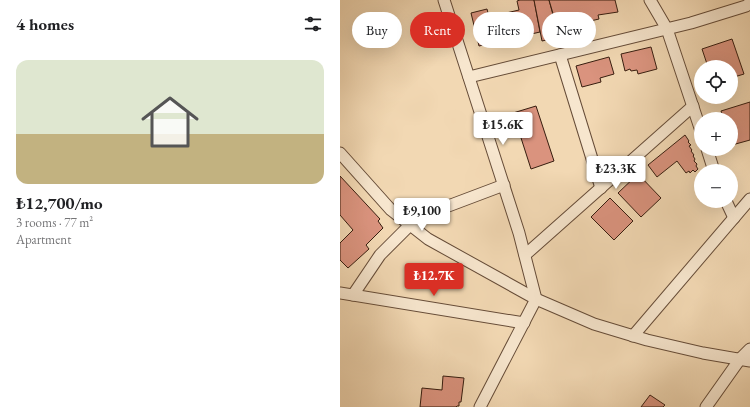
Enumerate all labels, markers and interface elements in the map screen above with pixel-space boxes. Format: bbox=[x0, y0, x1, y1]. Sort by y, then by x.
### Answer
chip: Buy bbox=[352, 12, 402, 48]
chip: Rent bbox=[410, 12, 465, 48]
chip: Filters bbox=[473, 12, 534, 48]
chip: New bbox=[542, 12, 596, 48]
text: 4 homes bbox=[16, 13, 74, 35]
icon: filters bbox=[302, 13, 324, 35]
map controls bbox=[694, 60, 738, 208]
button: locate bbox=[694, 60, 738, 104]
icon: home bbox=[134, 86, 206, 158]
pin: ₺15.6K bbox=[470, 112, 536, 146]
button: + bbox=[694, 112, 738, 156]
text: ₺15.6K bbox=[483, 116, 523, 133]
pin: ₺23.3K bbox=[583, 156, 649, 190]
text: ₺23.3K bbox=[596, 160, 636, 177]
button: − bbox=[694, 164, 738, 208]
text: ₺12,700/mo bbox=[16, 192, 103, 214]
pin: ₺9,100 bbox=[389, 198, 455, 232]
text: ₺9,100 bbox=[403, 202, 441, 219]
text: 3 rooms · 77 m² bbox=[16, 214, 93, 231]
text: Apartment bbox=[16, 231, 71, 248]
pin: ₺12.7K bbox=[401, 263, 467, 297]
text: ₺12.7K bbox=[414, 267, 454, 284]

